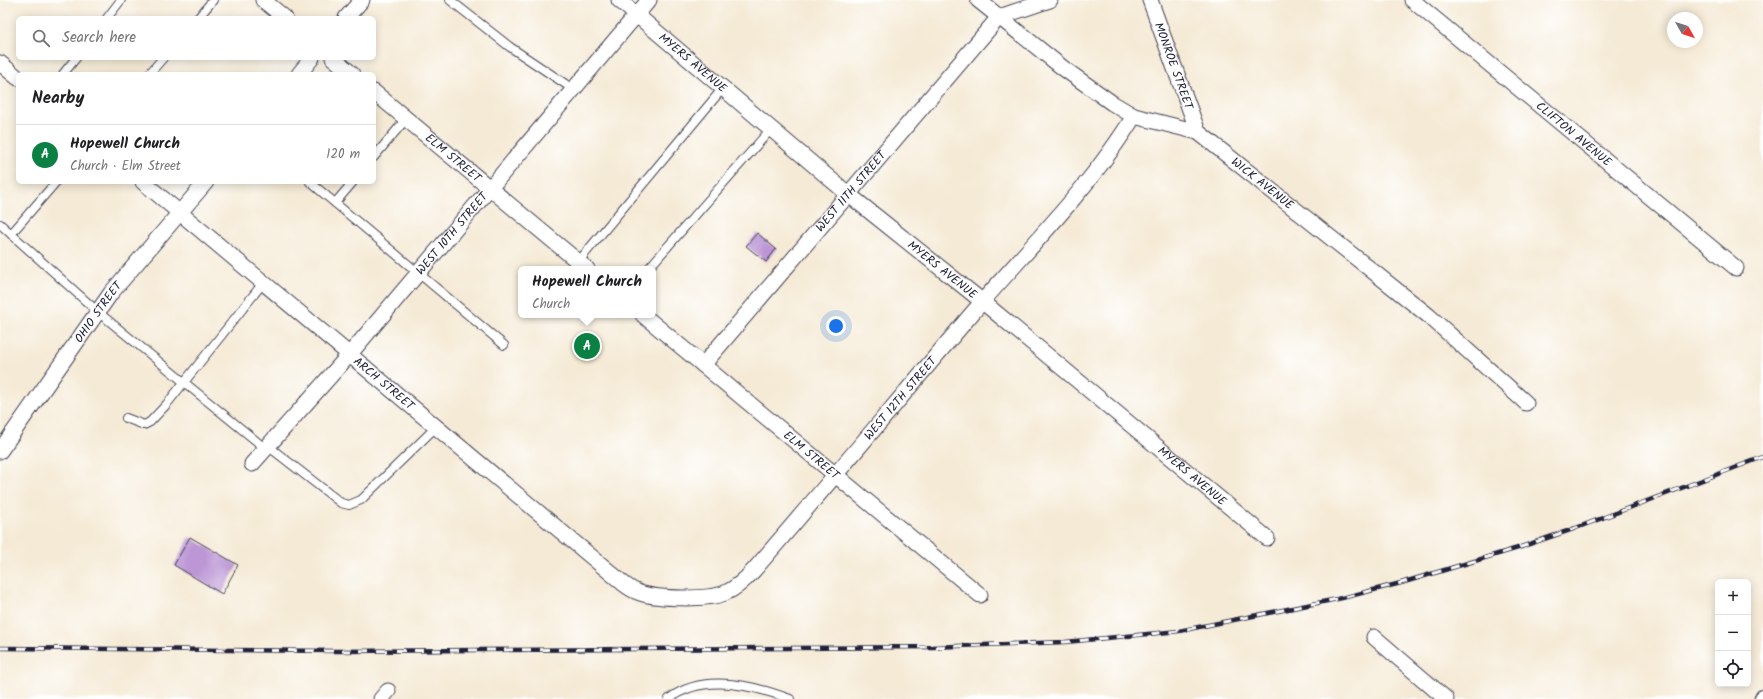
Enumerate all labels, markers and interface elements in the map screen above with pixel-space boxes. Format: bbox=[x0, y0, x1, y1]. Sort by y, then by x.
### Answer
north arrow bbox=[1667, 12, 1703, 48]
search box bbox=[16, 16, 376, 60]
street label: MONROE STREET bbox=[1149, 20, 1199, 114]
text: Search here bbox=[62, 26, 136, 50]
icon: search bbox=[30, 27, 52, 49]
street label: MYERS AVENUE bbox=[654, 28, 732, 98]
text: Nearby bbox=[32, 85, 84, 112]
street label: CLIFTON AVENUE bbox=[1531, 97, 1616, 172]
street label: ELM STREET bbox=[421, 129, 486, 188]
text: Hopewell Church bbox=[70, 132, 180, 156]
text: A bbox=[41, 144, 49, 165]
text: 120 m bbox=[326, 144, 360, 165]
street label: WEST 11TH STREET bbox=[811, 146, 892, 236]
street label: WICK AVENUE bbox=[1227, 153, 1298, 215]
text: Church · Elm Street bbox=[70, 156, 181, 177]
street label: WEST 10TH STREET bbox=[411, 187, 494, 279]
street label: MYERS AVENUE bbox=[903, 236, 982, 304]
popup bbox=[518, 266, 656, 318]
text: Hopewell Church bbox=[532, 270, 642, 294]
street label: OHIO STREET bbox=[70, 276, 128, 347]
text: Church bbox=[532, 294, 570, 315]
your location bbox=[826, 316, 846, 336]
pin: A bbox=[574, 331, 600, 361]
street label: WEST 12TH STREET bbox=[860, 351, 943, 445]
street label: ARCH STREET bbox=[349, 353, 420, 416]
street label: ELM STREET bbox=[779, 426, 845, 485]
street label: MYERS AVENUE bbox=[1153, 442, 1231, 511]
map controls bbox=[1715, 579, 1751, 687]
button: + bbox=[1715, 579, 1751, 615]
button: − bbox=[1715, 615, 1751, 651]
button: locate bbox=[1715, 651, 1751, 687]

